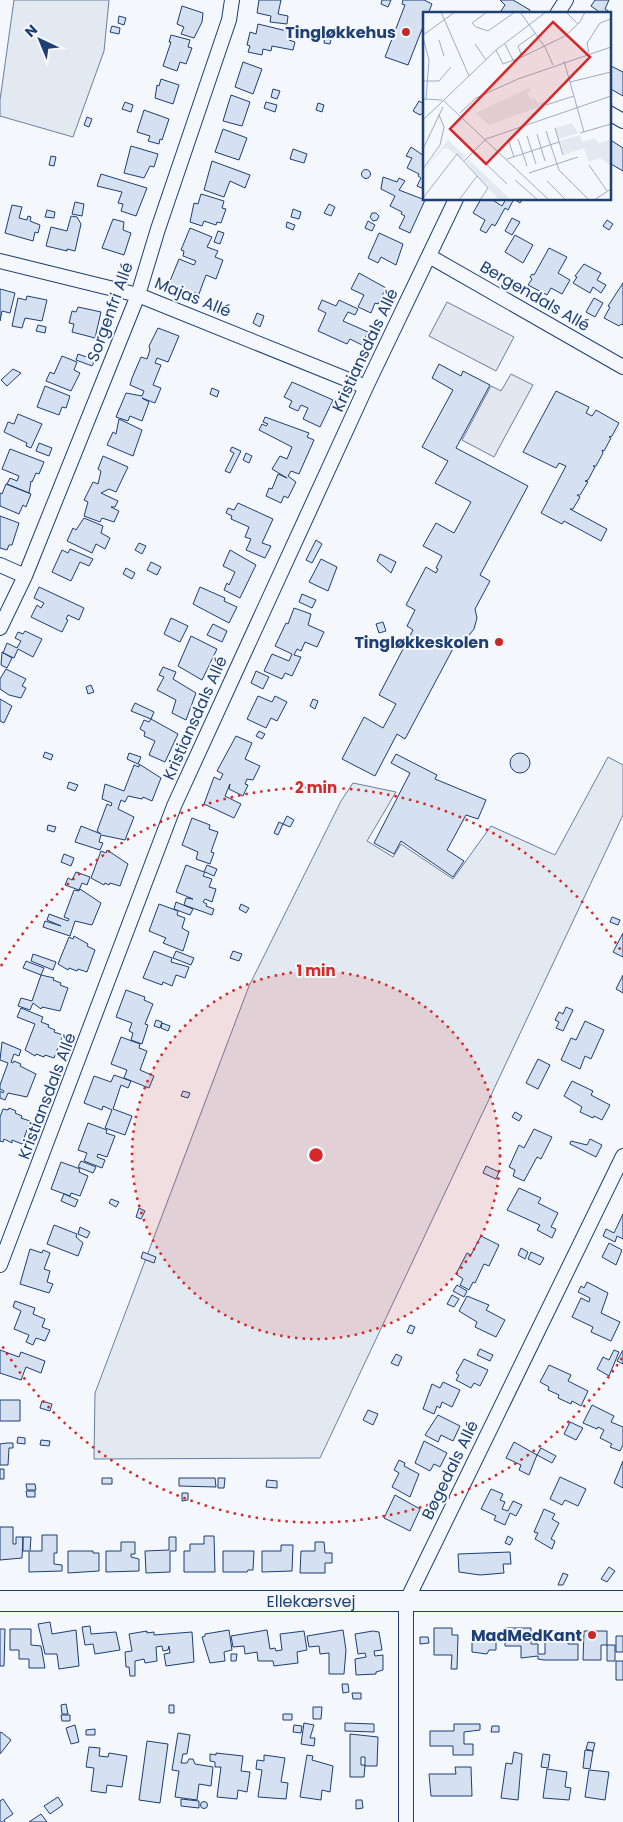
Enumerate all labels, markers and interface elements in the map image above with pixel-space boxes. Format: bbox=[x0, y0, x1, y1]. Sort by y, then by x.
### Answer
inset map bbox=[423, 12, 610, 200]
north arrow bbox=[15, 15, 65, 65]
text: N bbox=[20, 20, 42, 41]
place label: Tingløkkehus bbox=[285, 21, 396, 44]
marker: Tingløkkehus bbox=[400, 26, 412, 38]
street label: Bergendals Allé bbox=[476, 255, 594, 337]
street label: Sorgenfri Allé bbox=[81, 259, 139, 365]
street label: Majas Allé bbox=[151, 271, 235, 323]
street label: Kristiansdals Allé bbox=[326, 284, 404, 415]
place label: Tingløkkeskolen bbox=[354, 631, 489, 654]
marker: Tingløkkeskolen bbox=[493, 636, 505, 648]
street label: Kristiansdals Allé bbox=[157, 652, 233, 784]
text: 2 min bbox=[295, 777, 337, 798]
text: 1 min bbox=[296, 960, 336, 981]
street label: Kristiansdals Allé bbox=[12, 1029, 82, 1163]
centre of rings bbox=[307, 1146, 325, 1164]
street label: Bøgedals Allé bbox=[416, 1417, 484, 1523]
street label: Ellekærsvej bbox=[266, 1590, 356, 1613]
place label: MadMedKant bbox=[471, 1624, 582, 1647]
marker: MadMedKant bbox=[586, 1629, 598, 1641]

